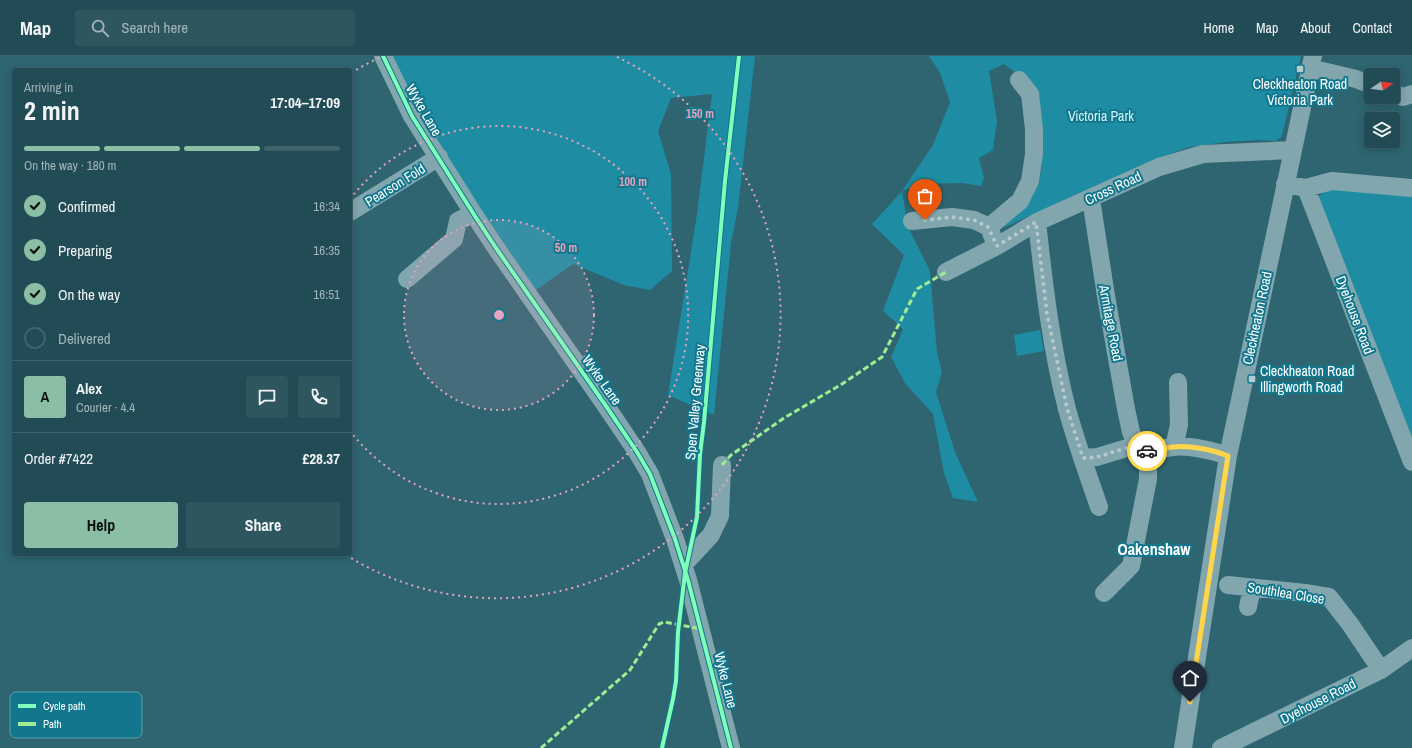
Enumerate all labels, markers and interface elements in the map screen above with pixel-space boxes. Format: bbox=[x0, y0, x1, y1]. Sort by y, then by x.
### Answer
search box bbox=[75, 10, 355, 46]
text: Map bbox=[20, 15, 51, 41]
icon: search bbox=[89, 17, 111, 39]
text: Search here bbox=[121, 17, 188, 38]
text: Home bbox=[1203, 19, 1234, 37]
text: Map bbox=[1256, 19, 1278, 37]
text: About bbox=[1300, 19, 1330, 37]
text: Contact bbox=[1352, 19, 1392, 37]
marker: Cleckheaton Road Victoria Park bbox=[1295, 64, 1305, 74]
north arrow bbox=[1364, 68, 1400, 104]
map controls bbox=[1364, 68, 1400, 148]
place label: Cleckheaton Road Victoria Park bbox=[1253, 75, 1347, 109]
text: Arriving in bbox=[24, 79, 73, 96]
street label: Wyke Lane bbox=[402, 81, 446, 139]
text: 17:04–17:09 bbox=[270, 92, 340, 113]
text: 2 min bbox=[24, 93, 80, 128]
text: 150 m bbox=[686, 106, 714, 122]
park label: Victoria Park bbox=[1068, 107, 1134, 125]
button: layers bbox=[1364, 112, 1400, 148]
text: On the way · 180 m bbox=[24, 157, 116, 174]
street label: Pearson Fold bbox=[362, 159, 428, 211]
street label: Cross Road bbox=[1082, 167, 1144, 209]
text: 100 m bbox=[619, 174, 647, 190]
pin bbox=[908, 179, 942, 220]
icon: bag bbox=[914, 185, 936, 207]
icon: check bbox=[24, 195, 46, 217]
text: Confirmed bbox=[58, 196, 115, 217]
text: 16:34 bbox=[313, 198, 340, 215]
icon: check bbox=[24, 239, 46, 261]
text: Preparing bbox=[58, 240, 112, 261]
text: 50 m bbox=[555, 240, 577, 256]
text: 16:35 bbox=[313, 242, 340, 259]
street label: Cleckheaton Road bbox=[1238, 270, 1276, 366]
street label: Dyehouse Road bbox=[1332, 273, 1378, 357]
street label: Armitage Road bbox=[1095, 282, 1127, 363]
icon: check bbox=[24, 283, 46, 305]
text: On the way bbox=[58, 284, 120, 305]
text: 16:51 bbox=[313, 286, 340, 303]
centre of rings bbox=[492, 308, 506, 322]
text: Delivered bbox=[58, 328, 111, 349]
street label: Spen Valley Greenway bbox=[681, 343, 709, 461]
street label: Wyke Lane bbox=[578, 351, 626, 409]
place label: Cleckheaton Road Illingworth Road bbox=[1260, 362, 1354, 396]
marker: Cleckheaton Road Illingworth Road bbox=[1247, 374, 1257, 384]
button: chat bbox=[246, 376, 288, 418]
button: phone bbox=[298, 376, 340, 418]
text: Alex bbox=[76, 378, 102, 399]
text: A bbox=[41, 386, 49, 407]
text: Courier · 4.4 bbox=[76, 399, 135, 416]
courier bbox=[1127, 431, 1167, 471]
icon: car bbox=[1136, 440, 1158, 462]
text: Order #7422 bbox=[24, 448, 93, 469]
text: £28.37 bbox=[302, 448, 340, 469]
button: Help bbox=[24, 502, 178, 548]
button: Share bbox=[186, 502, 340, 548]
district label: Oakenshaw bbox=[1118, 538, 1191, 560]
street label: Southlea Close bbox=[1246, 578, 1326, 608]
street label: Wyke Lane bbox=[710, 650, 742, 710]
pin bbox=[1173, 661, 1207, 702]
icon: home bbox=[1179, 667, 1201, 689]
street label: Dyehouse Road bbox=[1277, 674, 1359, 728]
legend bbox=[10, 692, 142, 738]
text: Cycle path bbox=[43, 699, 86, 713]
text: Path bbox=[43, 717, 62, 731]

